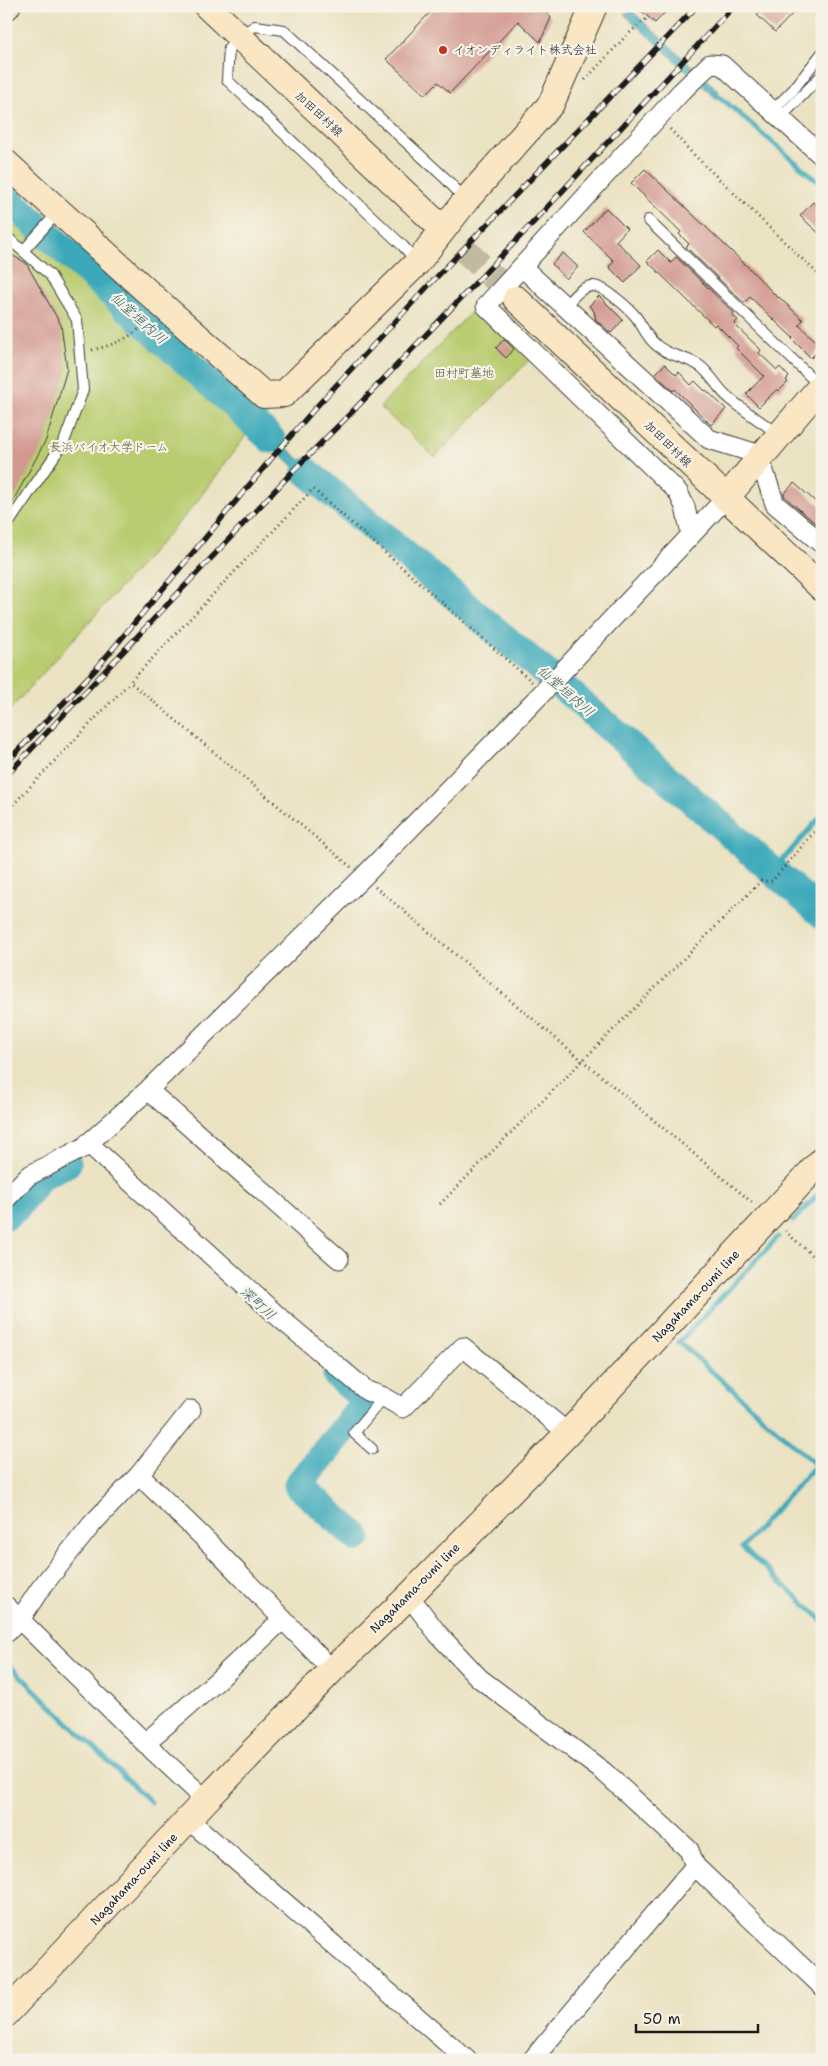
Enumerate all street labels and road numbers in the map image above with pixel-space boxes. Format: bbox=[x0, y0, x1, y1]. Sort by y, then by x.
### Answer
street label: 加田田村線 bbox=[292, 88, 346, 140]
street label: 加田田村線 bbox=[641, 417, 695, 471]
street label: Nagahama-oumi line bbox=[649, 1246, 743, 1346]
street label: Nagahama-oumi line bbox=[366, 1539, 464, 1637]
street label: Nagahama-oumi line bbox=[87, 1829, 181, 1929]

